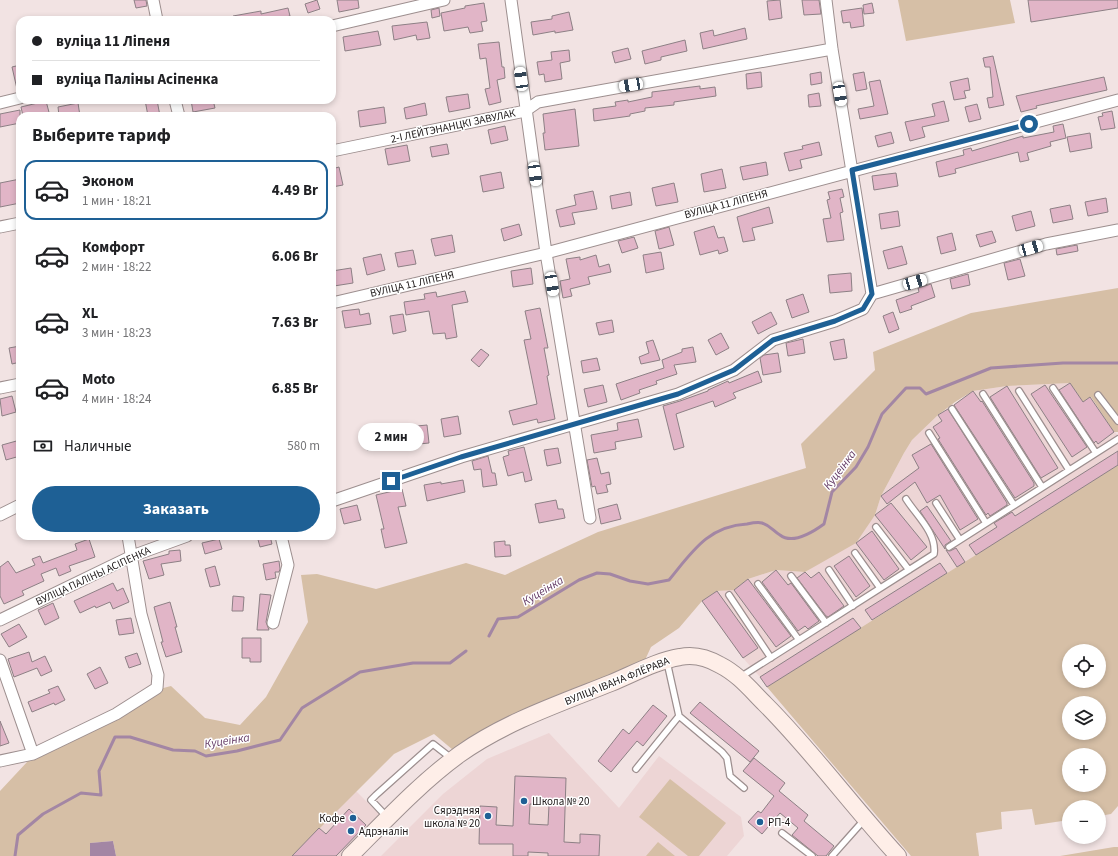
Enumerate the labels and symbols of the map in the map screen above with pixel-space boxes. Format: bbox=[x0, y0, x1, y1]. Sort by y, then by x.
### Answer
car bbox=[513, 66, 529, 92]
car bbox=[618, 77, 644, 93]
car bbox=[832, 81, 848, 107]
street label: 2-І ЛЕЙТЭНАНЦКІ ЗАВУЛАК bbox=[389, 105, 517, 147]
route start bbox=[1020, 115, 1038, 133]
car bbox=[527, 161, 543, 187]
street label: ВУЛІЦА 11 ЛІПЕНЯ bbox=[683, 186, 769, 222]
car bbox=[1018, 239, 1044, 257]
street label: ВУЛІЦА 11 ЛІПЕНЯ bbox=[368, 267, 456, 301]
car bbox=[544, 271, 560, 297]
car bbox=[902, 273, 928, 291]
callout: 2 мин bbox=[358, 423, 424, 451]
water label: Куцеінка bbox=[820, 446, 861, 493]
route end bbox=[382, 472, 400, 490]
street label: ВУЛІЦА ПАЛІНЫ АСІПЕНКА bbox=[33, 543, 153, 609]
water label: Куцеінка bbox=[519, 572, 567, 610]
street label: ВУЛІЦА ІВАНА ФЛЁРАВА bbox=[562, 653, 672, 709]
water label: Куцеінка bbox=[203, 729, 251, 753]
place label: Школа № 20 bbox=[532, 794, 589, 809]
marker: Школа № 20 bbox=[519, 796, 529, 806]
place label: Сярэдняя школа № 20 bbox=[424, 803, 480, 831]
place label: Кофе bbox=[319, 811, 346, 826]
marker: Сярэдняя школа № 20 bbox=[483, 811, 493, 821]
marker: Кофе bbox=[348, 813, 358, 823]
place label: РП-4 bbox=[768, 815, 791, 830]
marker: РП-4 bbox=[755, 817, 765, 827]
place label: Адрэналін bbox=[359, 824, 409, 839]
marker: Адрэналін bbox=[346, 826, 356, 836]

